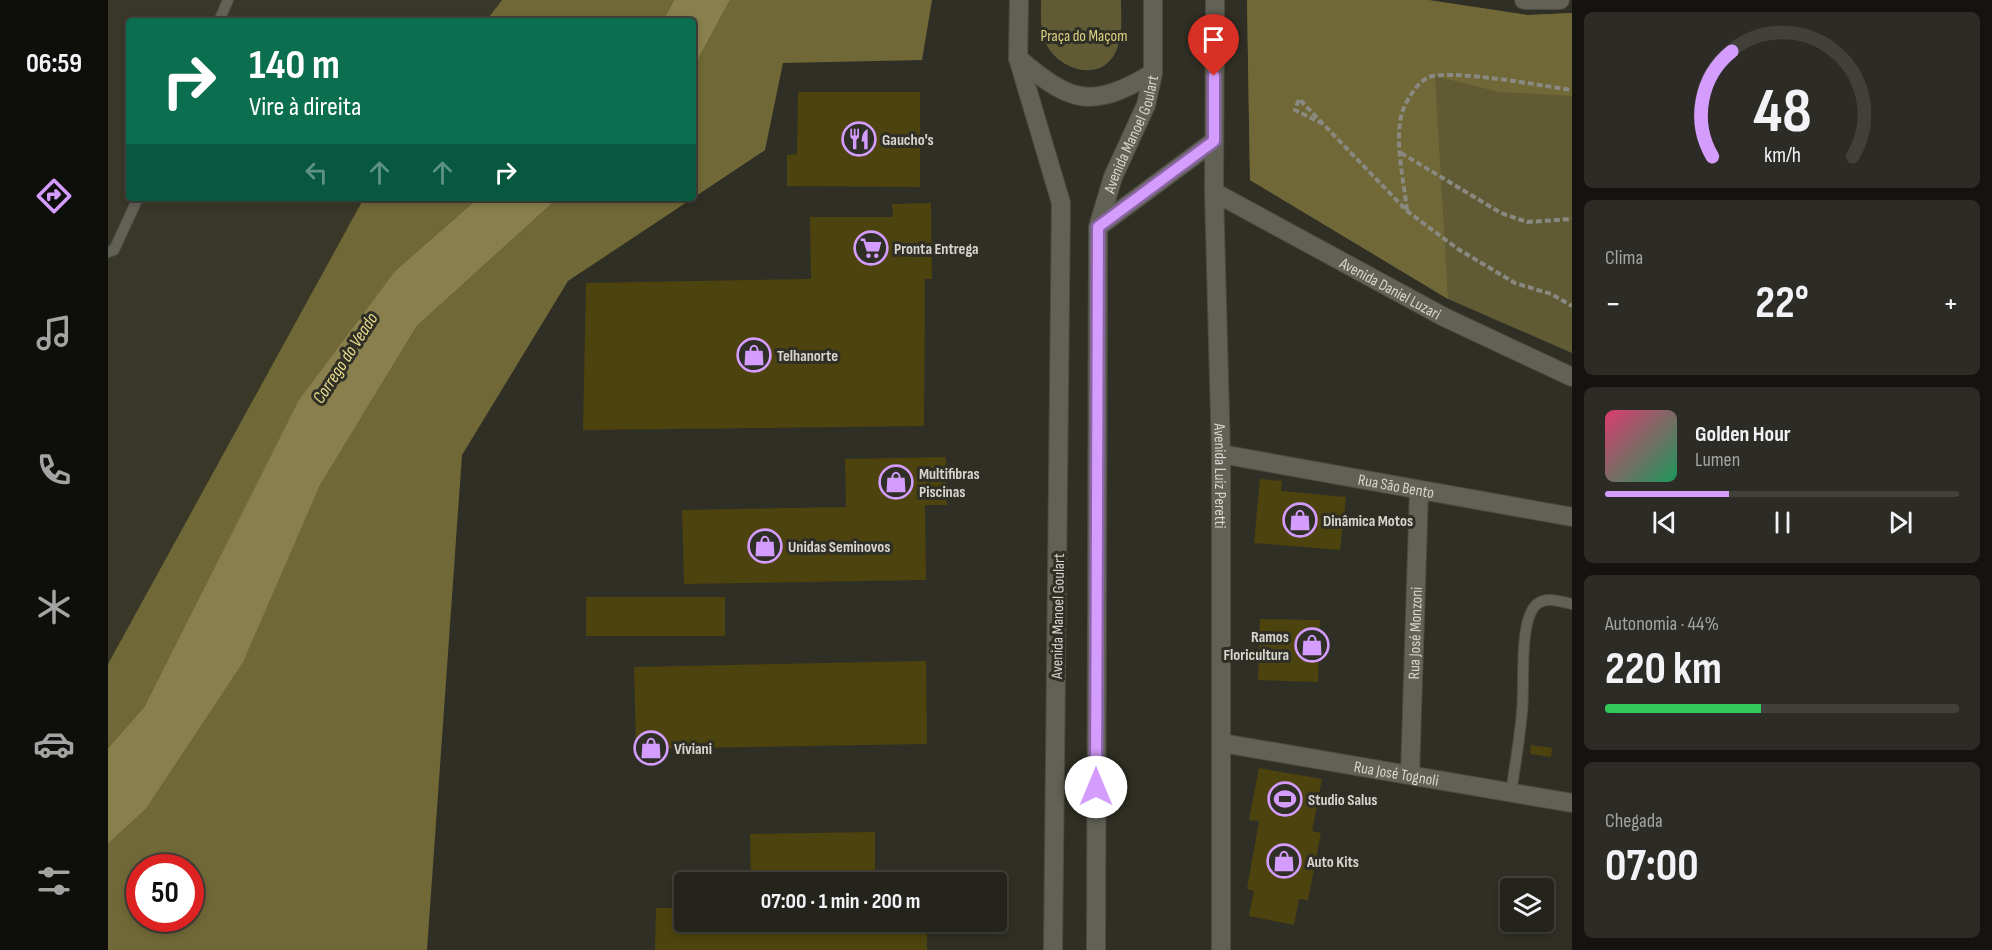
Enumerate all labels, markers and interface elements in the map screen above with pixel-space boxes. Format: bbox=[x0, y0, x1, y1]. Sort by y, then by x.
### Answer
pin bbox=[1188, 14, 1239, 76]
icon: arrive bbox=[1197, 23, 1230, 56]
park label: Praça do Maçom bbox=[1041, 27, 1127, 46]
text: 140 m bbox=[249, 40, 340, 91]
icon: right bbox=[150, 42, 228, 120]
text: 06:59 bbox=[26, 48, 82, 80]
street label: Avenida Manoel Goulart bbox=[1100, 73, 1163, 197]
text: 48 bbox=[1753, 75, 1811, 150]
text: Vire à direita bbox=[249, 91, 361, 123]
restaurant icon: Gaucho's bbox=[841, 121, 877, 157]
place label: Gaucho's bbox=[882, 131, 934, 150]
text: km/h bbox=[1763, 143, 1801, 168]
icon: left bbox=[300, 156, 333, 189]
icon: ahead bbox=[363, 156, 396, 189]
icon: ahead bbox=[426, 156, 459, 189]
icon: right bbox=[489, 156, 522, 189]
icon: directions bbox=[33, 175, 75, 217]
supermarket icon: Pronta Entrega bbox=[853, 230, 889, 266]
place label: Pronta Entrega bbox=[894, 240, 979, 259]
text: Clima bbox=[1605, 246, 1643, 270]
street label: Avenida Daniel Luzari bbox=[1335, 254, 1444, 324]
text: 22° bbox=[1755, 276, 1809, 331]
text: − bbox=[1605, 284, 1621, 324]
text: + bbox=[1943, 284, 1959, 324]
water label: Corrego do Veado bbox=[308, 308, 383, 408]
icon: music bbox=[33, 312, 75, 354]
shop icon: Telhanorte bbox=[736, 337, 772, 373]
place label: Telhanorte bbox=[777, 347, 838, 366]
text: Golden Hour bbox=[1695, 421, 1791, 448]
street label: Avenida Luiz Peretti bbox=[1209, 422, 1229, 528]
text: Lumen bbox=[1695, 448, 1740, 472]
icon: phone bbox=[33, 449, 75, 491]
shop icon: Multifibras Piscinas bbox=[878, 464, 914, 500]
place label: Multifibras Piscinas bbox=[919, 465, 980, 502]
street label: Rua São Bento bbox=[1356, 471, 1436, 503]
shop icon: Dinâmica Motos bbox=[1282, 502, 1318, 538]
icon: previous bbox=[1648, 506, 1681, 539]
icon: pause bbox=[1766, 506, 1799, 539]
icon: next bbox=[1884, 506, 1917, 539]
place label: Dinâmica Motos bbox=[1323, 512, 1413, 531]
shop icon: Unidas Seminovos bbox=[747, 528, 783, 564]
place label: Unidas Seminovos bbox=[788, 538, 890, 557]
street label: Avenida Manoel Goulart bbox=[1048, 553, 1069, 680]
icon: climate bbox=[33, 586, 75, 628]
street label: Rua José Monzoni bbox=[1405, 587, 1427, 680]
text: Autonomia · 44% bbox=[1605, 612, 1719, 636]
shop icon: Ramos Floricultura bbox=[1294, 627, 1330, 663]
place label: Ramos Floricultura bbox=[1223, 628, 1289, 665]
text: 220 km bbox=[1605, 642, 1722, 697]
icon: car bbox=[33, 723, 75, 765]
shop icon: Viviani bbox=[633, 730, 669, 766]
place label: Viviani bbox=[674, 740, 712, 759]
position arrow bbox=[1064, 755, 1128, 819]
street label: Rua José Tognoli bbox=[1352, 758, 1440, 791]
sports icon: Studio Salus bbox=[1267, 781, 1303, 817]
place label: Studio Salus bbox=[1308, 791, 1377, 810]
text: Chegada bbox=[1605, 809, 1663, 833]
text: 07:00 bbox=[1605, 839, 1699, 894]
shop icon: Auto Kits bbox=[1266, 843, 1302, 879]
place label: Auto Kits bbox=[1306, 853, 1359, 872]
speed limit sign: 50 bbox=[126, 854, 204, 932]
icon: filters bbox=[33, 860, 75, 902]
map controls bbox=[1500, 878, 1554, 932]
button: layers bbox=[1500, 878, 1554, 932]
text: 07:00 · 1 min · 200 m bbox=[761, 888, 920, 915]

